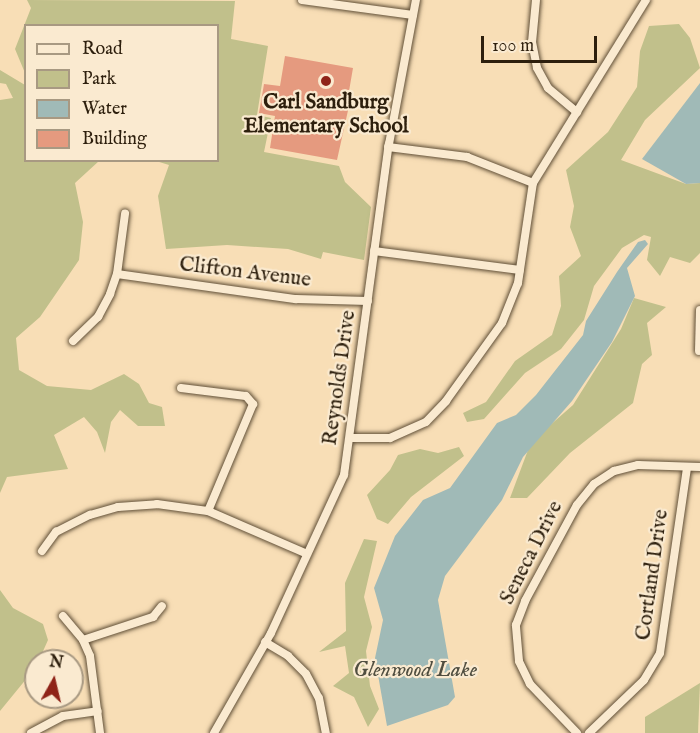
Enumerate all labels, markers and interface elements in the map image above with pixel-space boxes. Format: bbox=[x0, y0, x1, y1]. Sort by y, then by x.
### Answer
legend bbox=[24, 24, 219, 162]
scale bar bbox=[484, 24, 600, 62]
text: 100 m bbox=[492, 35, 534, 58]
text: Road bbox=[82, 38, 123, 61]
text: Park bbox=[82, 68, 116, 91]
marker: Carl Sandburg Elementary School bbox=[319, 74, 333, 88]
place label: Carl Sandburg Elementary School bbox=[244, 90, 408, 140]
text: Water bbox=[82, 98, 127, 121]
text: Building bbox=[82, 128, 147, 151]
street label: Clifton Avenue bbox=[178, 252, 312, 294]
street label: Reynolds Drive bbox=[318, 309, 362, 447]
street label: Seneca Drive bbox=[495, 497, 569, 609]
street label: Cortland Drive bbox=[631, 508, 675, 642]
north arrow bbox=[24, 649, 84, 709]
text: N bbox=[48, 652, 64, 674]
water label: Glenwood Lake bbox=[353, 658, 477, 684]

